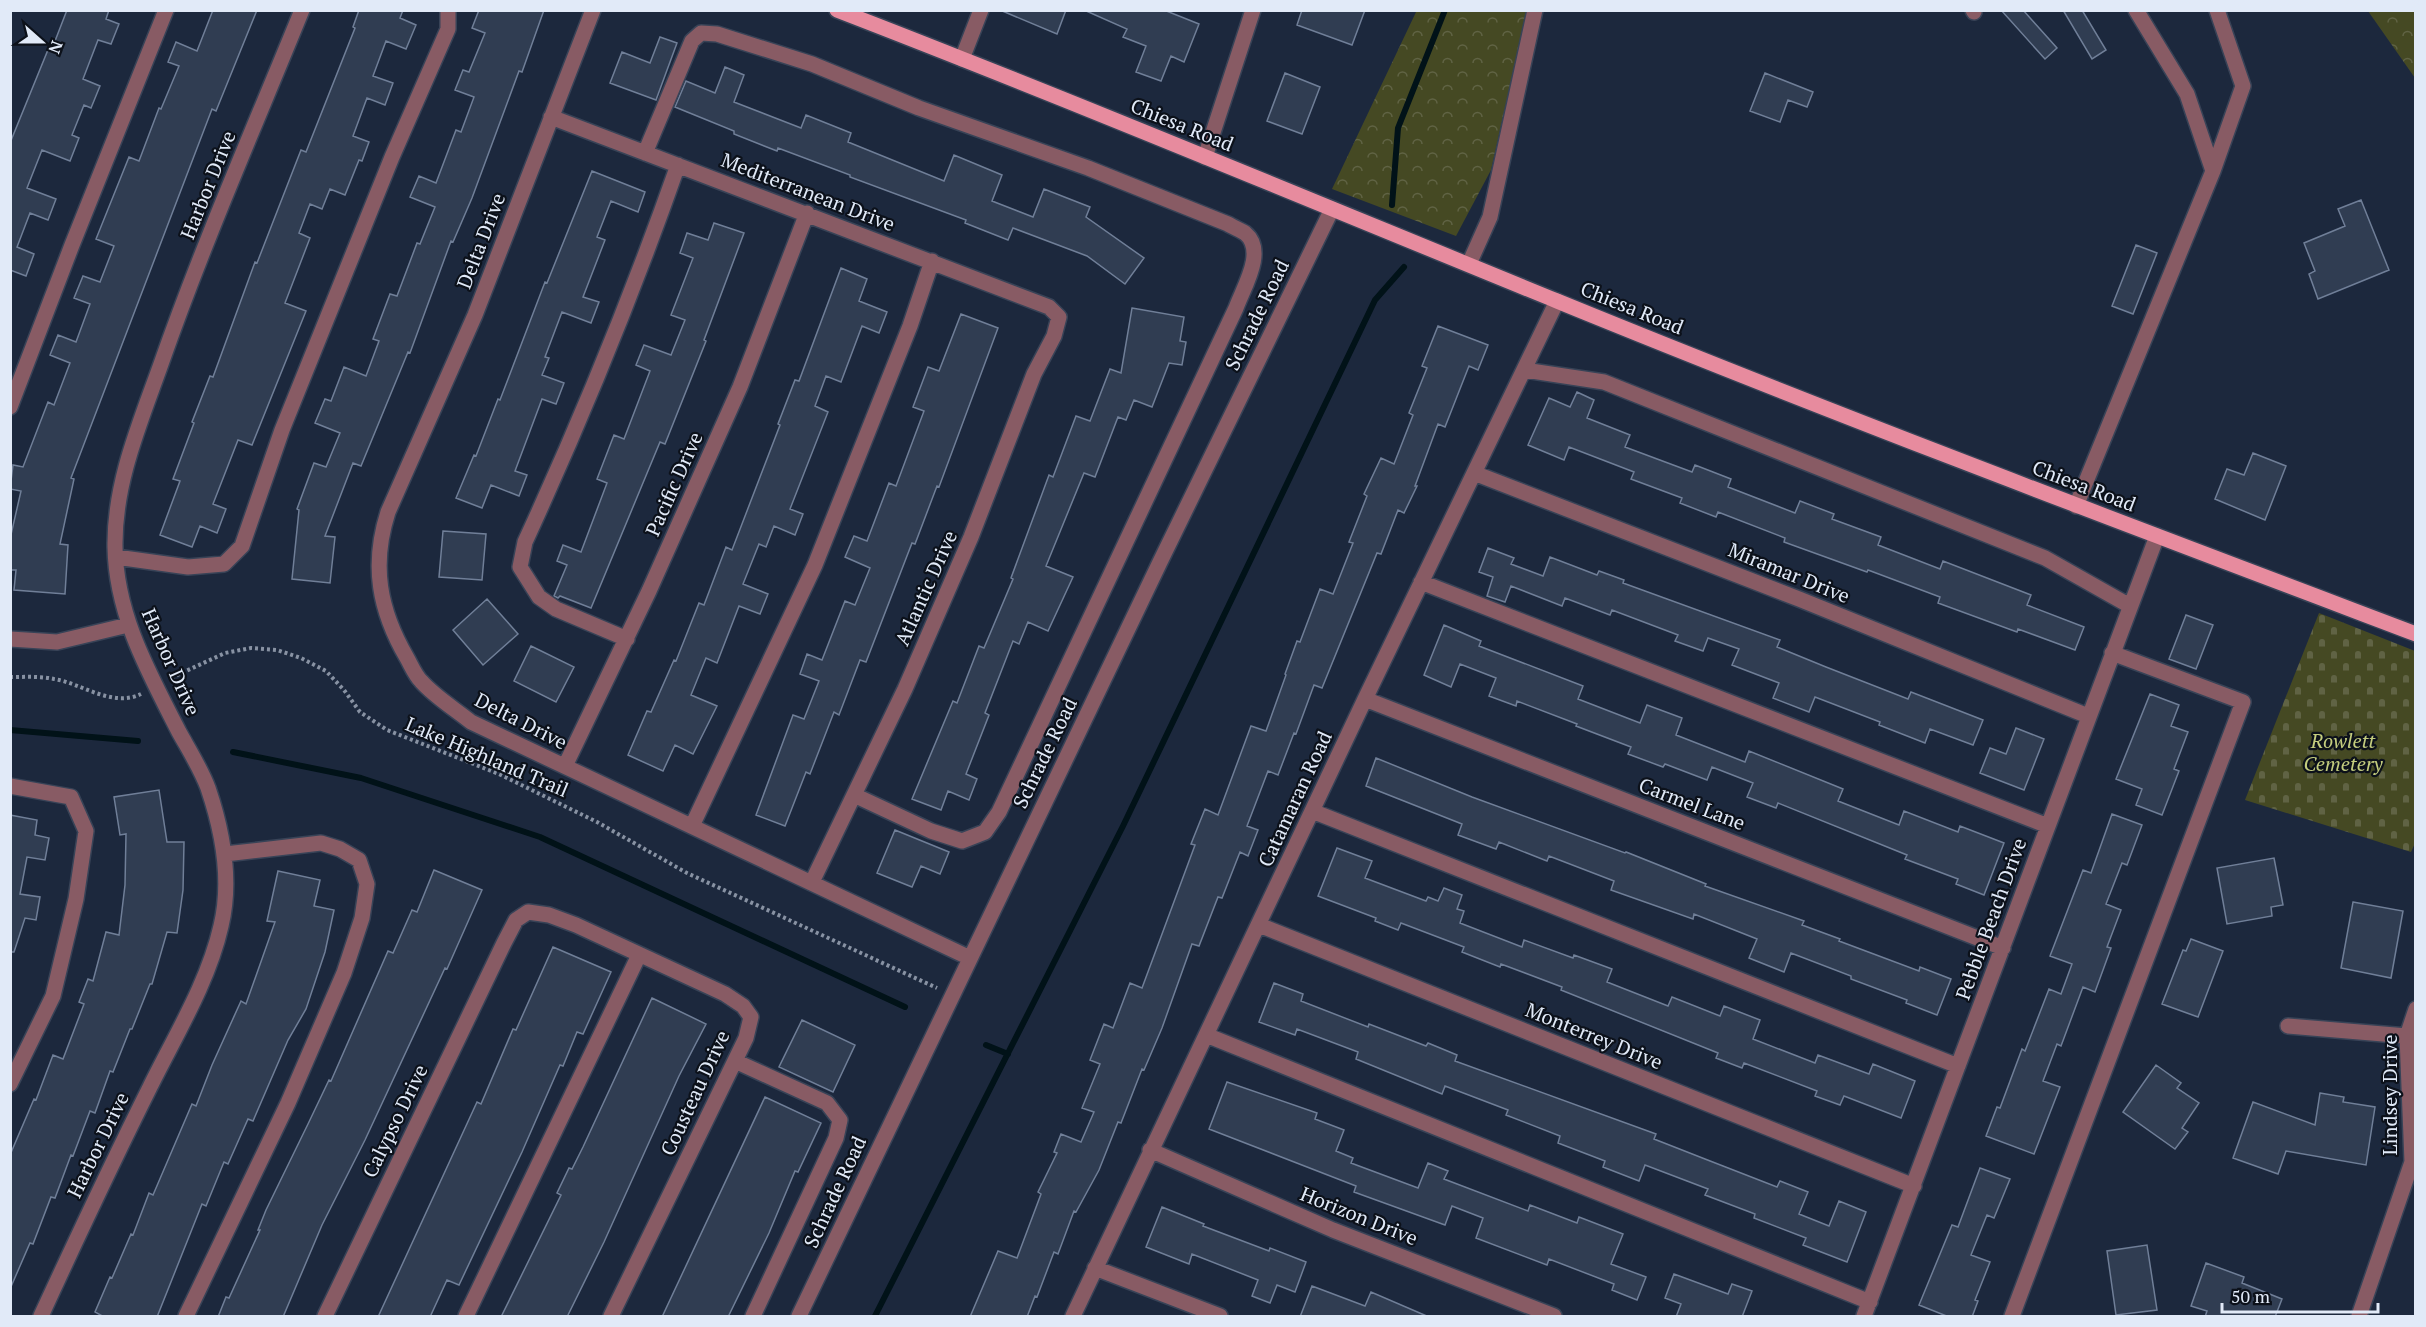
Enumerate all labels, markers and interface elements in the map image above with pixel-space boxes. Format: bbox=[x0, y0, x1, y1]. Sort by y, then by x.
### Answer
north arrow bbox=[12, 12, 72, 72]
text: N bbox=[44, 38, 68, 57]
street label: Chiesa Road bbox=[1127, 92, 1238, 157]
street label: Harbor Drive bbox=[174, 127, 242, 243]
street label: Mediterranean Drive bbox=[717, 146, 899, 237]
street label: Delta Drive bbox=[450, 189, 511, 292]
street label: Schrade Road bbox=[1218, 255, 1295, 375]
street label: Chiesa Road bbox=[1577, 275, 1688, 340]
street label: Pacific Drive bbox=[639, 427, 708, 540]
street label: Chiesa Road bbox=[2028, 453, 2140, 518]
street label: Atlantic Drive bbox=[888, 526, 963, 650]
street label: Miramar Drive bbox=[1724, 536, 1854, 609]
street label: Harbor Drive bbox=[136, 604, 207, 720]
street label: Delta Drive bbox=[470, 686, 572, 755]
street label: Schrade Road bbox=[1006, 693, 1083, 813]
street label: Lake Highland Trail bbox=[402, 710, 573, 803]
street label: Catamaran Road bbox=[1251, 726, 1338, 871]
park label: Rowlett Cemetery bbox=[2303, 727, 2383, 777]
street label: Carmel Lane bbox=[1635, 771, 1749, 836]
street label: Pebble Beach Drive bbox=[1949, 834, 2032, 1003]
street label: Monterrey Drive bbox=[1522, 996, 1667, 1075]
street label: Cousteau Drive bbox=[654, 1026, 735, 1160]
street label: Lindsey Drive bbox=[2376, 1035, 2403, 1156]
street label: Calypso Drive bbox=[356, 1060, 434, 1182]
street label: Harbor Drive bbox=[60, 1087, 135, 1202]
street label: Schrade Road bbox=[797, 1132, 872, 1252]
street label: Horizon Drive bbox=[1296, 1180, 1422, 1251]
scale bar bbox=[2222, 1276, 2378, 1314]
text: 50 m bbox=[2231, 1284, 2271, 1308]

